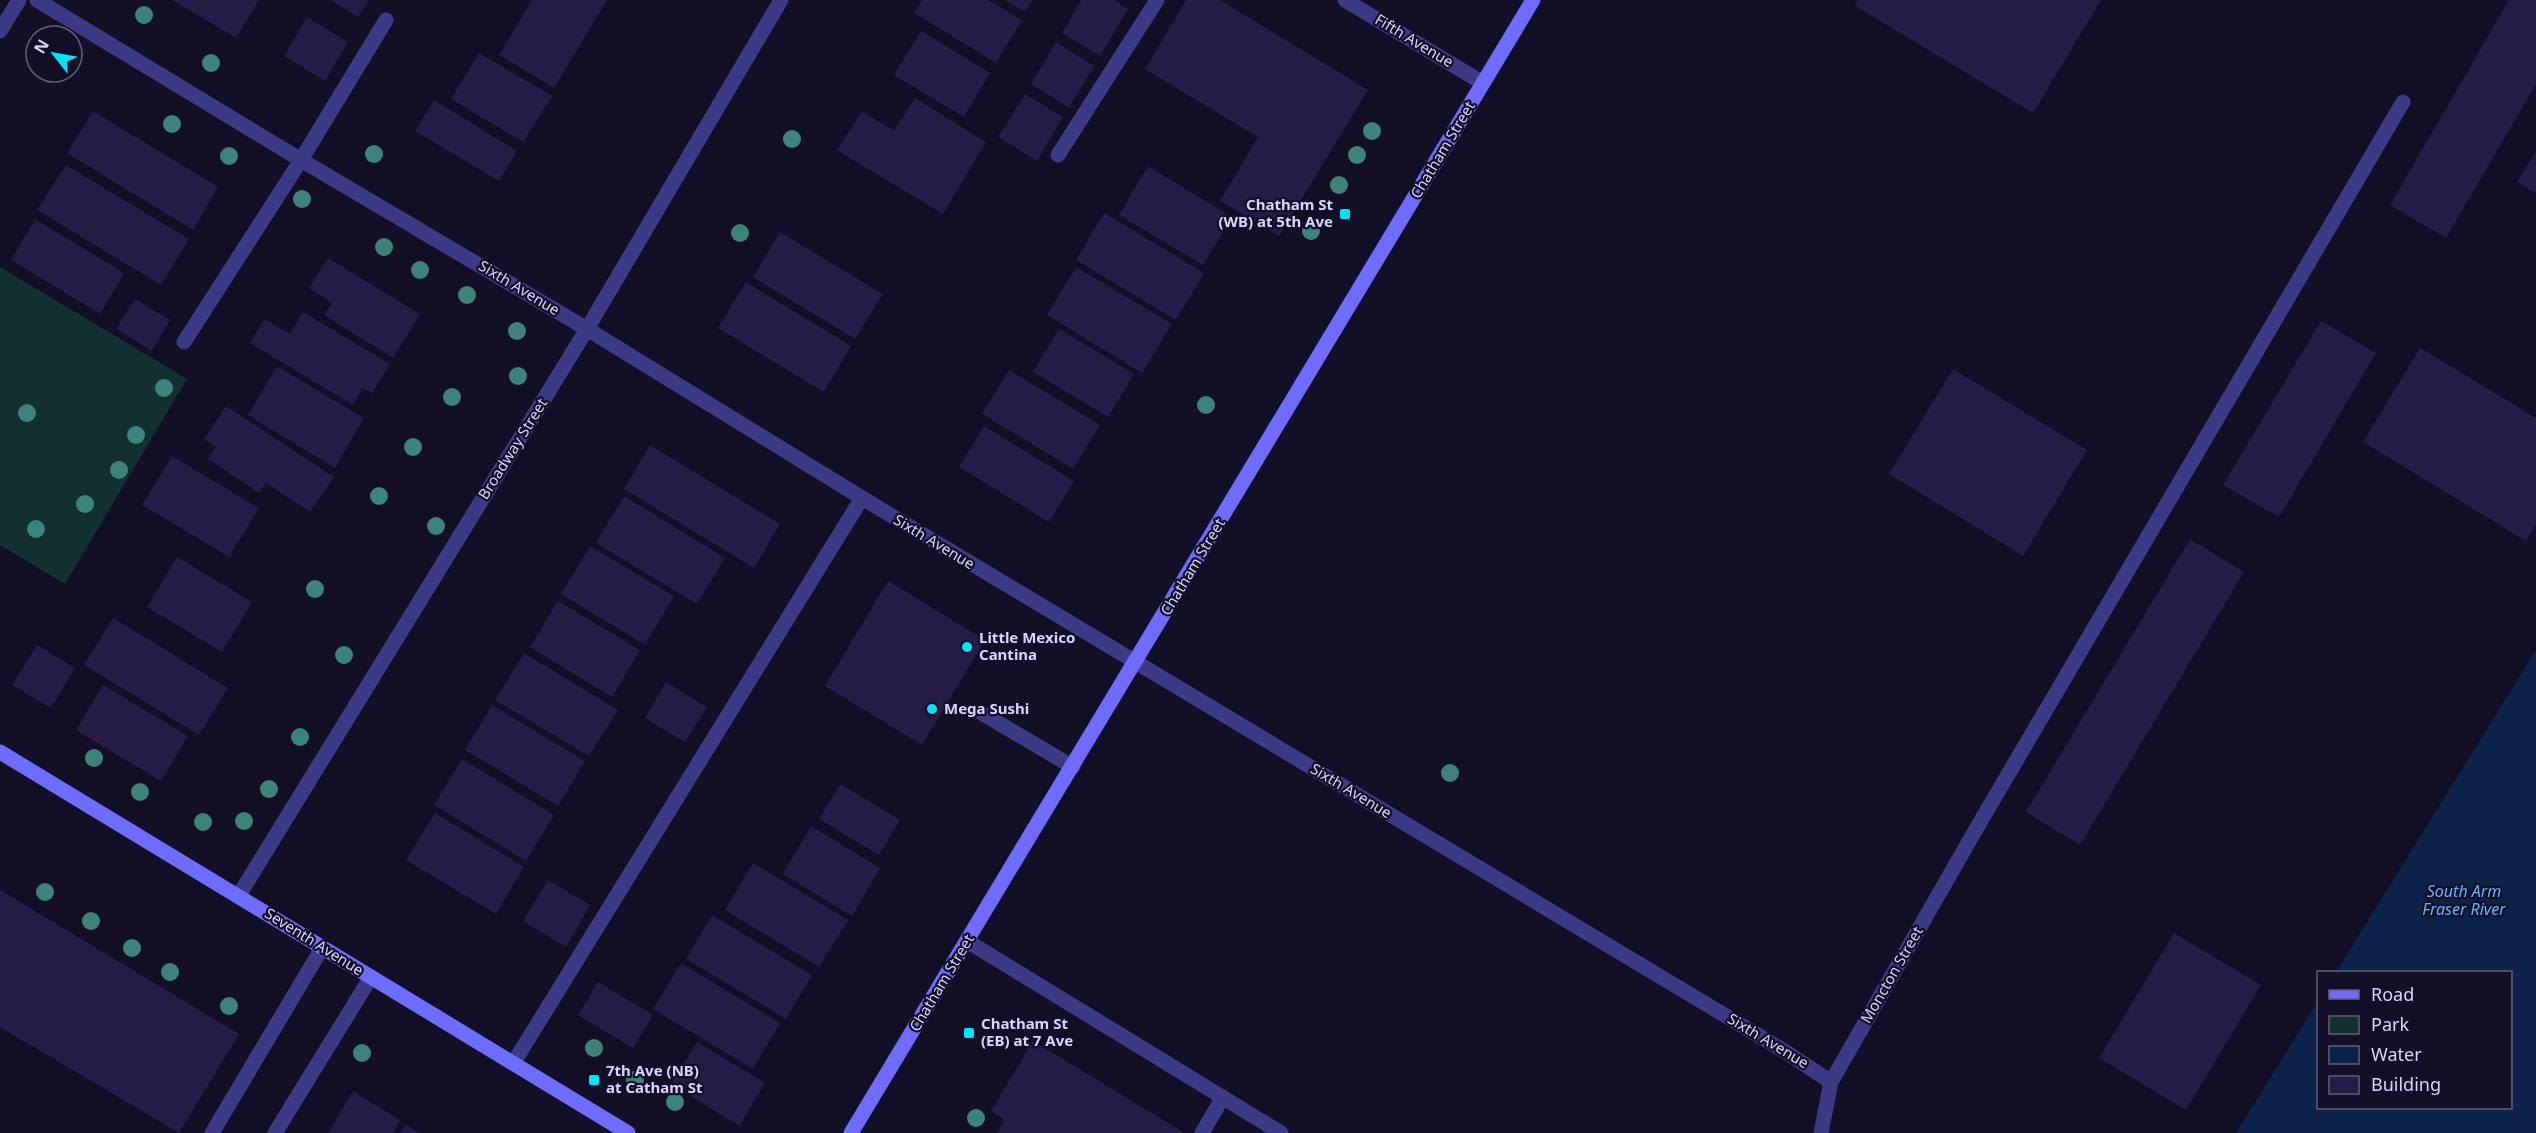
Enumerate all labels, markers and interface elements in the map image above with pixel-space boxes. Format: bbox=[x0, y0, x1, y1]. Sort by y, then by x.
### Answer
street label: Fifth Avenue bbox=[1372, 9, 1457, 71]
north arrow bbox=[24, 24, 84, 84]
text: N bbox=[28, 35, 54, 58]
street label: Chatham Street bbox=[1405, 97, 1479, 202]
place label: Chatham St (WB) at 5th Ave bbox=[1218, 194, 1333, 231]
marker: Chatham St (WB) at 5th Ave bbox=[1338, 207, 1352, 221]
street label: Sixth Avenue bbox=[475, 255, 564, 319]
street label: Broadway Street bbox=[473, 393, 552, 503]
street label: Sixth Avenue bbox=[890, 509, 979, 573]
street label: Chatham Street bbox=[1155, 514, 1229, 619]
place label: Little Mexico Cantina bbox=[979, 627, 1075, 664]
marker: Little Mexico Cantina bbox=[960, 640, 974, 654]
place label: Mega Sushi bbox=[944, 698, 1029, 718]
marker: Mega Sushi bbox=[925, 702, 939, 716]
street label: Sixth Avenue bbox=[1307, 758, 1396, 822]
water label: South Arm Fraser River bbox=[2422, 880, 2506, 920]
street label: Seventh Avenue bbox=[261, 903, 368, 980]
street label: Moncton Street bbox=[1855, 922, 1927, 1027]
street label: Chatham Street bbox=[904, 930, 978, 1035]
legend bbox=[2317, 971, 2512, 1109]
text: Road bbox=[2371, 982, 2414, 1006]
street label: Sixth Avenue bbox=[1724, 1008, 1813, 1072]
text: Park bbox=[2371, 1012, 2409, 1036]
place label: Chatham St (EB) at 7 Ave bbox=[981, 1013, 1073, 1050]
marker: Chatham St (EB) at 7 Ave bbox=[962, 1026, 976, 1040]
text: Water bbox=[2371, 1042, 2422, 1066]
place label: 7th Ave (NB) at Catham St bbox=[606, 1060, 703, 1097]
text: Building bbox=[2371, 1072, 2441, 1096]
marker: 7th Ave (NB) at Catham St bbox=[587, 1073, 601, 1087]

